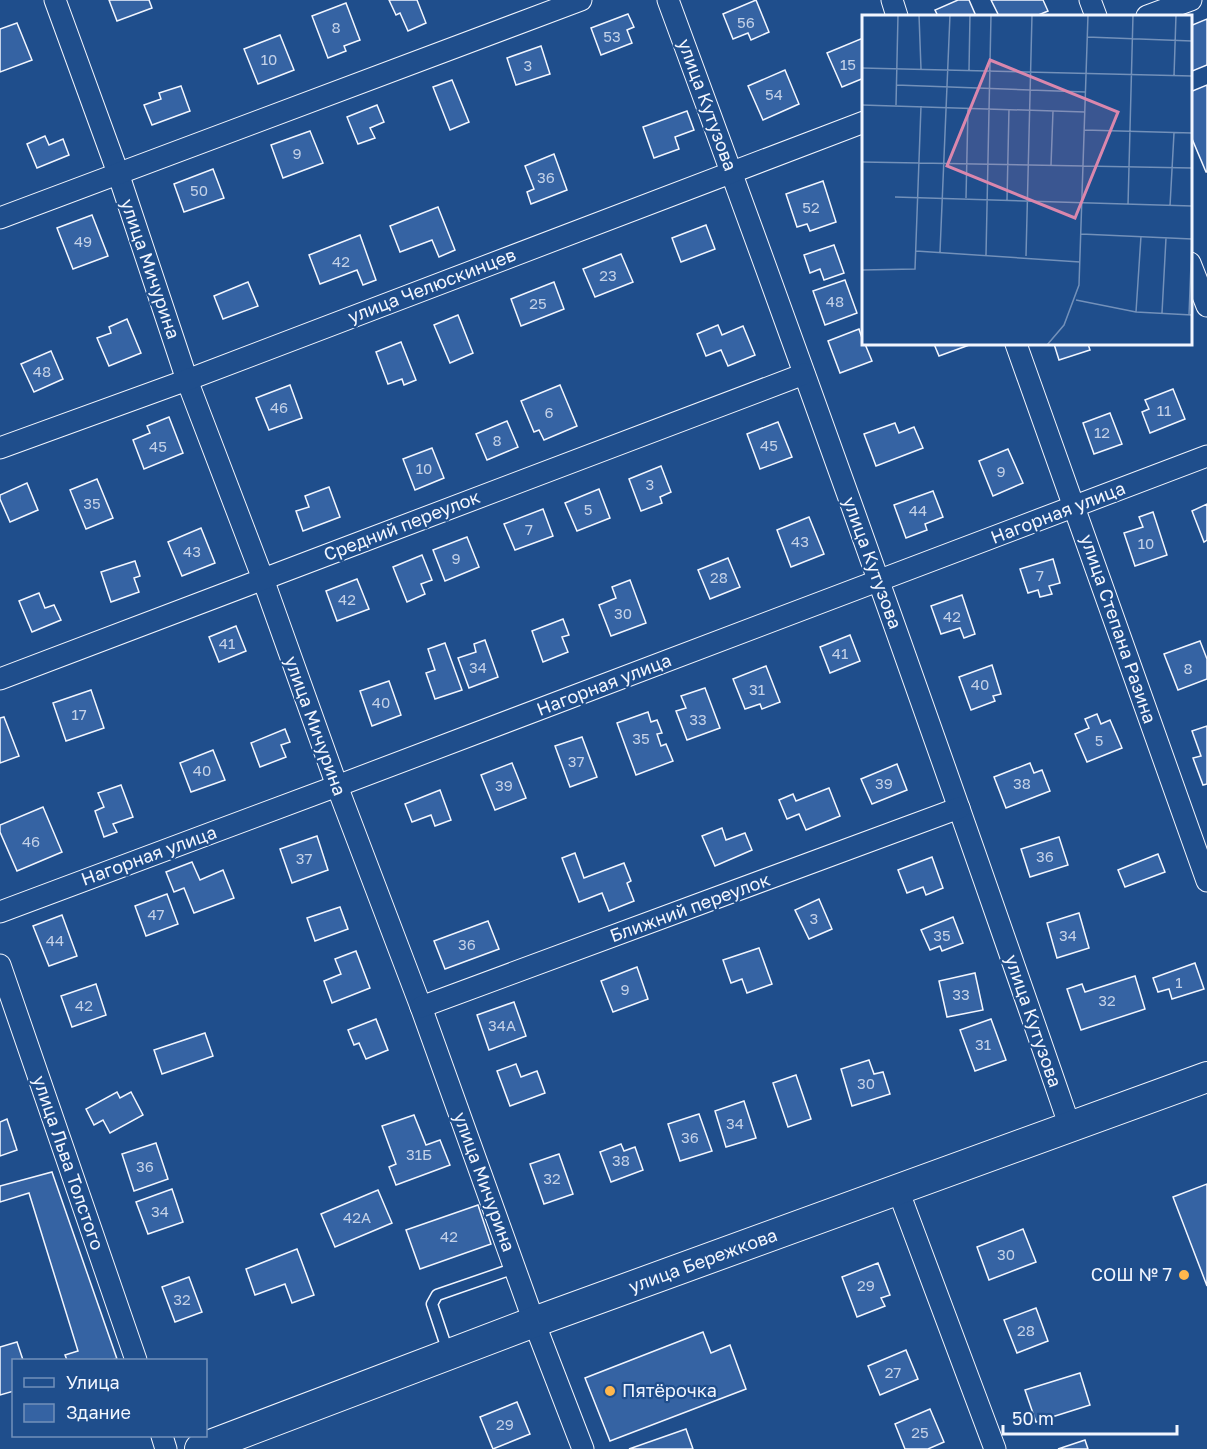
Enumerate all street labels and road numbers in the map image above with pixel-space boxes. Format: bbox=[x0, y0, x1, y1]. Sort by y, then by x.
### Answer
street label: улица Кутузова bbox=[674, 36, 742, 174]
street label: улица Мичурина bbox=[117, 196, 185, 342]
street label: улица Челюскинцев bbox=[345, 243, 519, 327]
street label: Нагорная улица bbox=[987, 476, 1128, 548]
street label: Средний переулок bbox=[320, 485, 483, 565]
street label: улица Кутузова bbox=[839, 494, 907, 632]
street label: улица Степана Разина bbox=[1076, 531, 1162, 726]
street label: Нагорная улица bbox=[533, 648, 674, 720]
street label: улица Мичурина bbox=[280, 653, 351, 798]
street label: Нагорная улица bbox=[78, 820, 219, 890]
street label: Ближний переулок bbox=[607, 868, 773, 946]
street label: улица Кутузова bbox=[1001, 951, 1067, 1090]
street label: улица Льва Толстого bbox=[29, 1072, 109, 1253]
street label: улица Мичурина bbox=[449, 1109, 520, 1254]
street label: улица Бережкова bbox=[625, 1223, 780, 1297]

